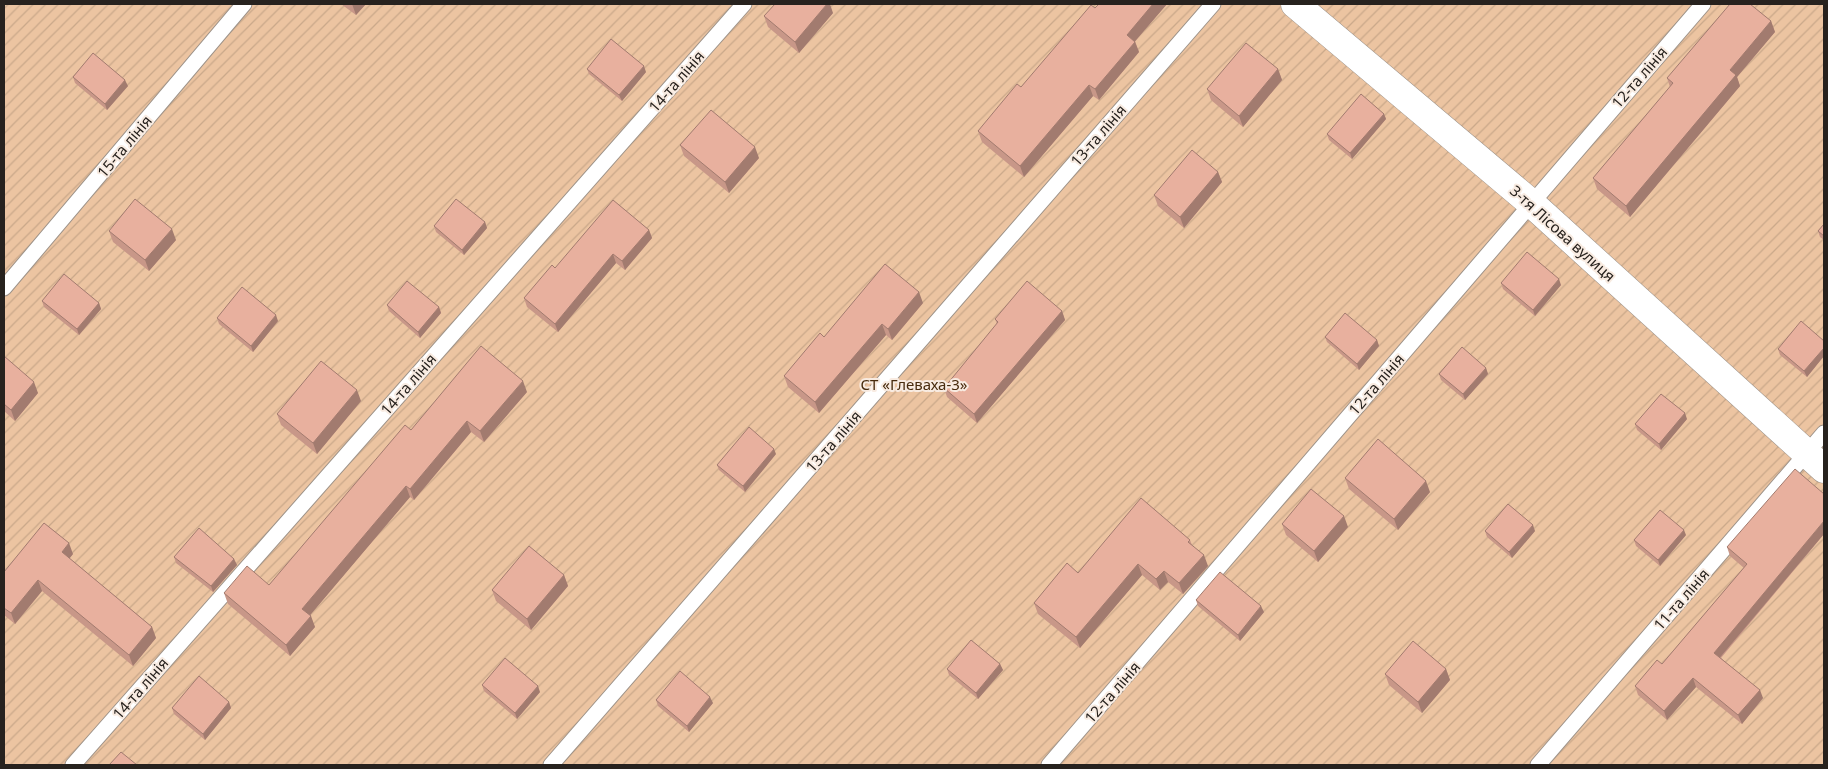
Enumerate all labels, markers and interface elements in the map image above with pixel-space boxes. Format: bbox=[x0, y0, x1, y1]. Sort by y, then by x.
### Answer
street label: 12-та лінія bbox=[1607, 42, 1671, 112]
street label: 14-та лінія bbox=[644, 46, 708, 116]
street label: 13-та лінія bbox=[1066, 100, 1130, 170]
street label: 15-та лінія bbox=[92, 111, 156, 181]
street label: 3-тя Лісова вулиця bbox=[1506, 180, 1620, 286]
street label: 14-та лінія bbox=[376, 349, 440, 419]
street label: 12-та лінія bbox=[1344, 349, 1408, 419]
park label: СТ «Глеваха-3» bbox=[861, 374, 968, 394]
street label: 13-та лінія bbox=[801, 406, 865, 476]
street label: 11-та лінія bbox=[1649, 564, 1713, 634]
street label: 14-та лінія bbox=[108, 653, 172, 723]
street label: 12-та лінія bbox=[1080, 657, 1144, 727]

